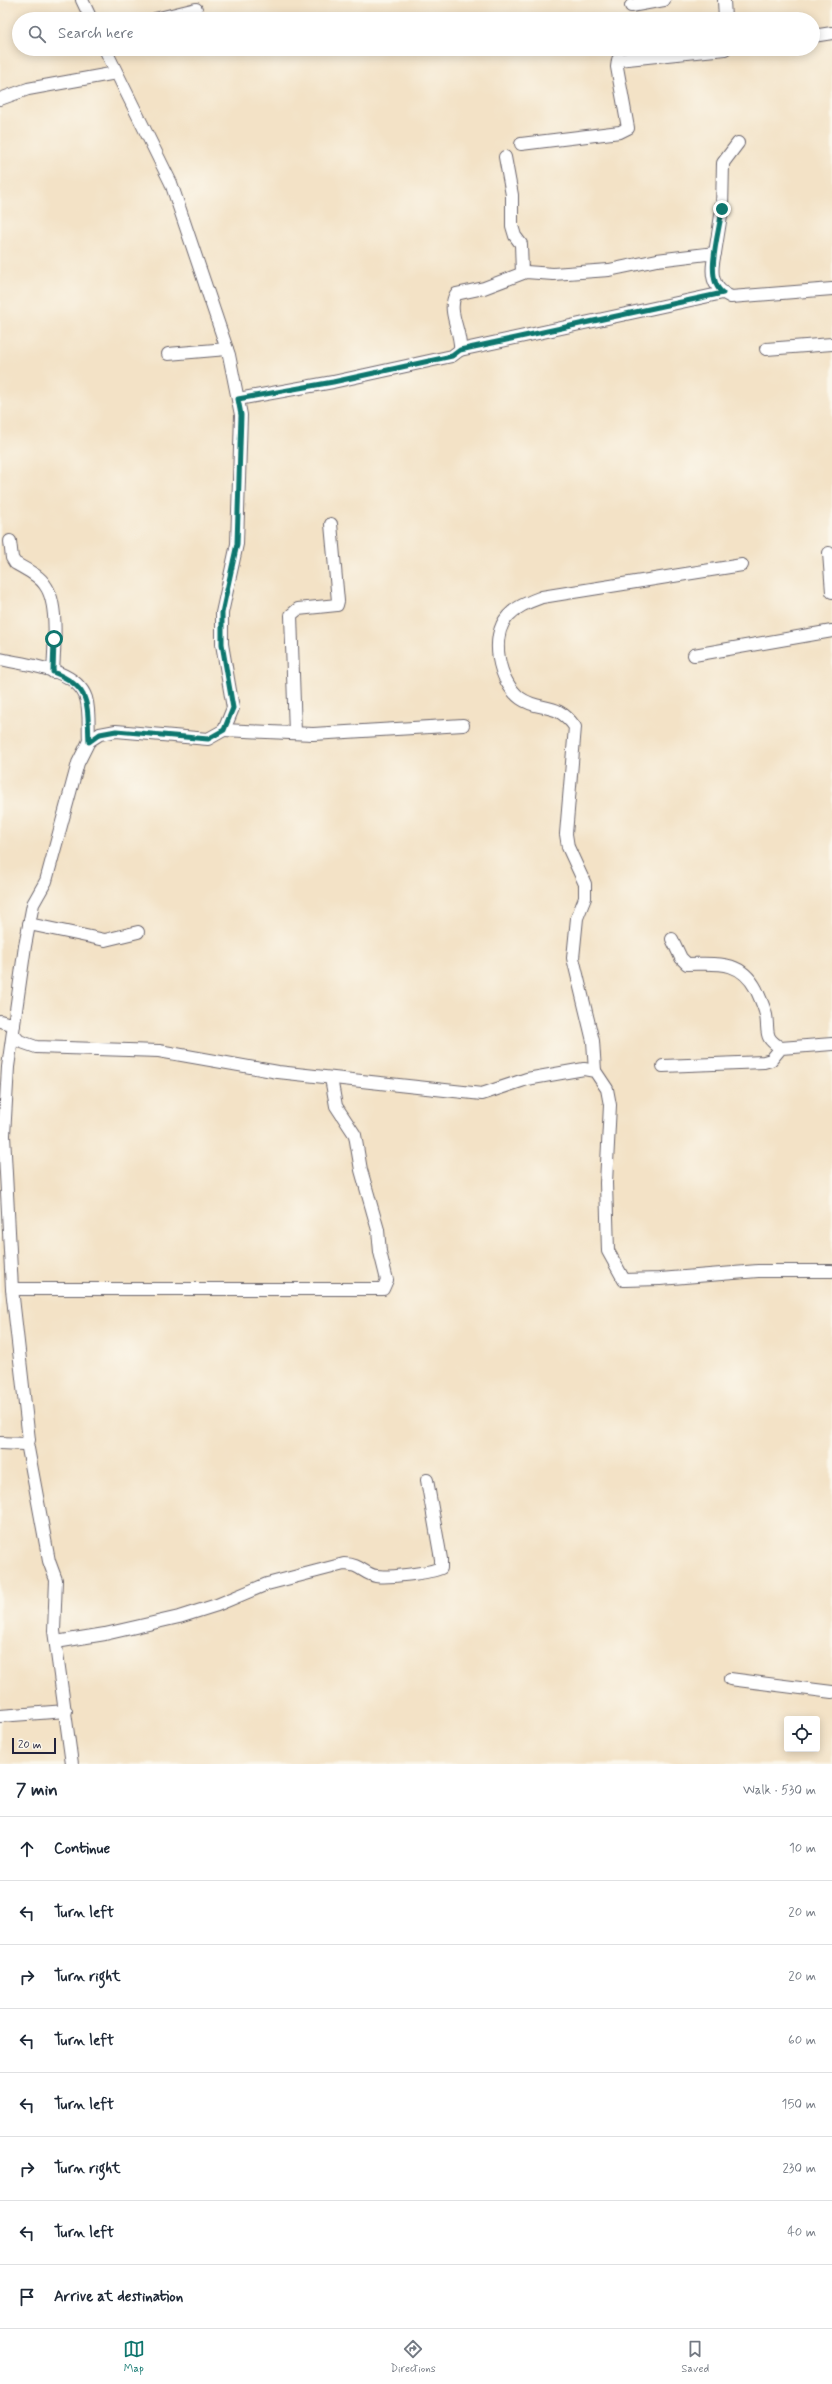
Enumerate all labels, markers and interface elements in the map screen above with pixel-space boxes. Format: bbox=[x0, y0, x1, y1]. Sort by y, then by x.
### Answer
search box bbox=[12, 12, 820, 56]
icon: search bbox=[26, 23, 48, 45]
text: Search here bbox=[58, 24, 134, 44]
route end bbox=[713, 200, 731, 218]
route start bbox=[45, 630, 63, 648]
map controls bbox=[784, 1716, 820, 1752]
button: locate bbox=[784, 1716, 820, 1752]
scale bar bbox=[12, 1736, 56, 1755]
text: 20 m bbox=[18, 1738, 41, 1752]
text: 7 min bbox=[16, 1779, 58, 1801]
text: Walk · 530 m bbox=[743, 1782, 816, 1799]
icon: ahead bbox=[16, 1838, 38, 1860]
text: Continue bbox=[54, 1839, 110, 1859]
text: 10 m bbox=[789, 1840, 816, 1857]
icon: left bbox=[16, 1902, 38, 1924]
text: Turn left bbox=[54, 1903, 114, 1923]
text: 20 m bbox=[788, 1904, 816, 1921]
icon: right bbox=[16, 1966, 38, 1988]
text: Turn right bbox=[54, 1967, 121, 1987]
text: 20 m bbox=[788, 1968, 816, 1985]
icon: left bbox=[16, 2030, 38, 2052]
text: Turn left bbox=[54, 2031, 114, 2051]
text: 60 m bbox=[788, 2032, 816, 2049]
icon: left bbox=[16, 2094, 38, 2116]
text: Turn left bbox=[54, 2095, 114, 2115]
text: 150 m bbox=[782, 2096, 816, 2113]
icon: right bbox=[16, 2158, 38, 2180]
text: Turn right bbox=[54, 2159, 121, 2179]
text: 230 m bbox=[782, 2160, 816, 2177]
icon: left bbox=[16, 2222, 38, 2244]
text: Turn left bbox=[54, 2223, 114, 2243]
text: 40 m bbox=[787, 2224, 816, 2241]
icon: arrive bbox=[16, 2286, 38, 2308]
text: Arrive at destination bbox=[54, 2287, 183, 2307]
tab: Map bbox=[123, 2338, 145, 2376]
tab: Directions bbox=[390, 2338, 436, 2376]
tab: Saved bbox=[681, 2338, 709, 2376]

